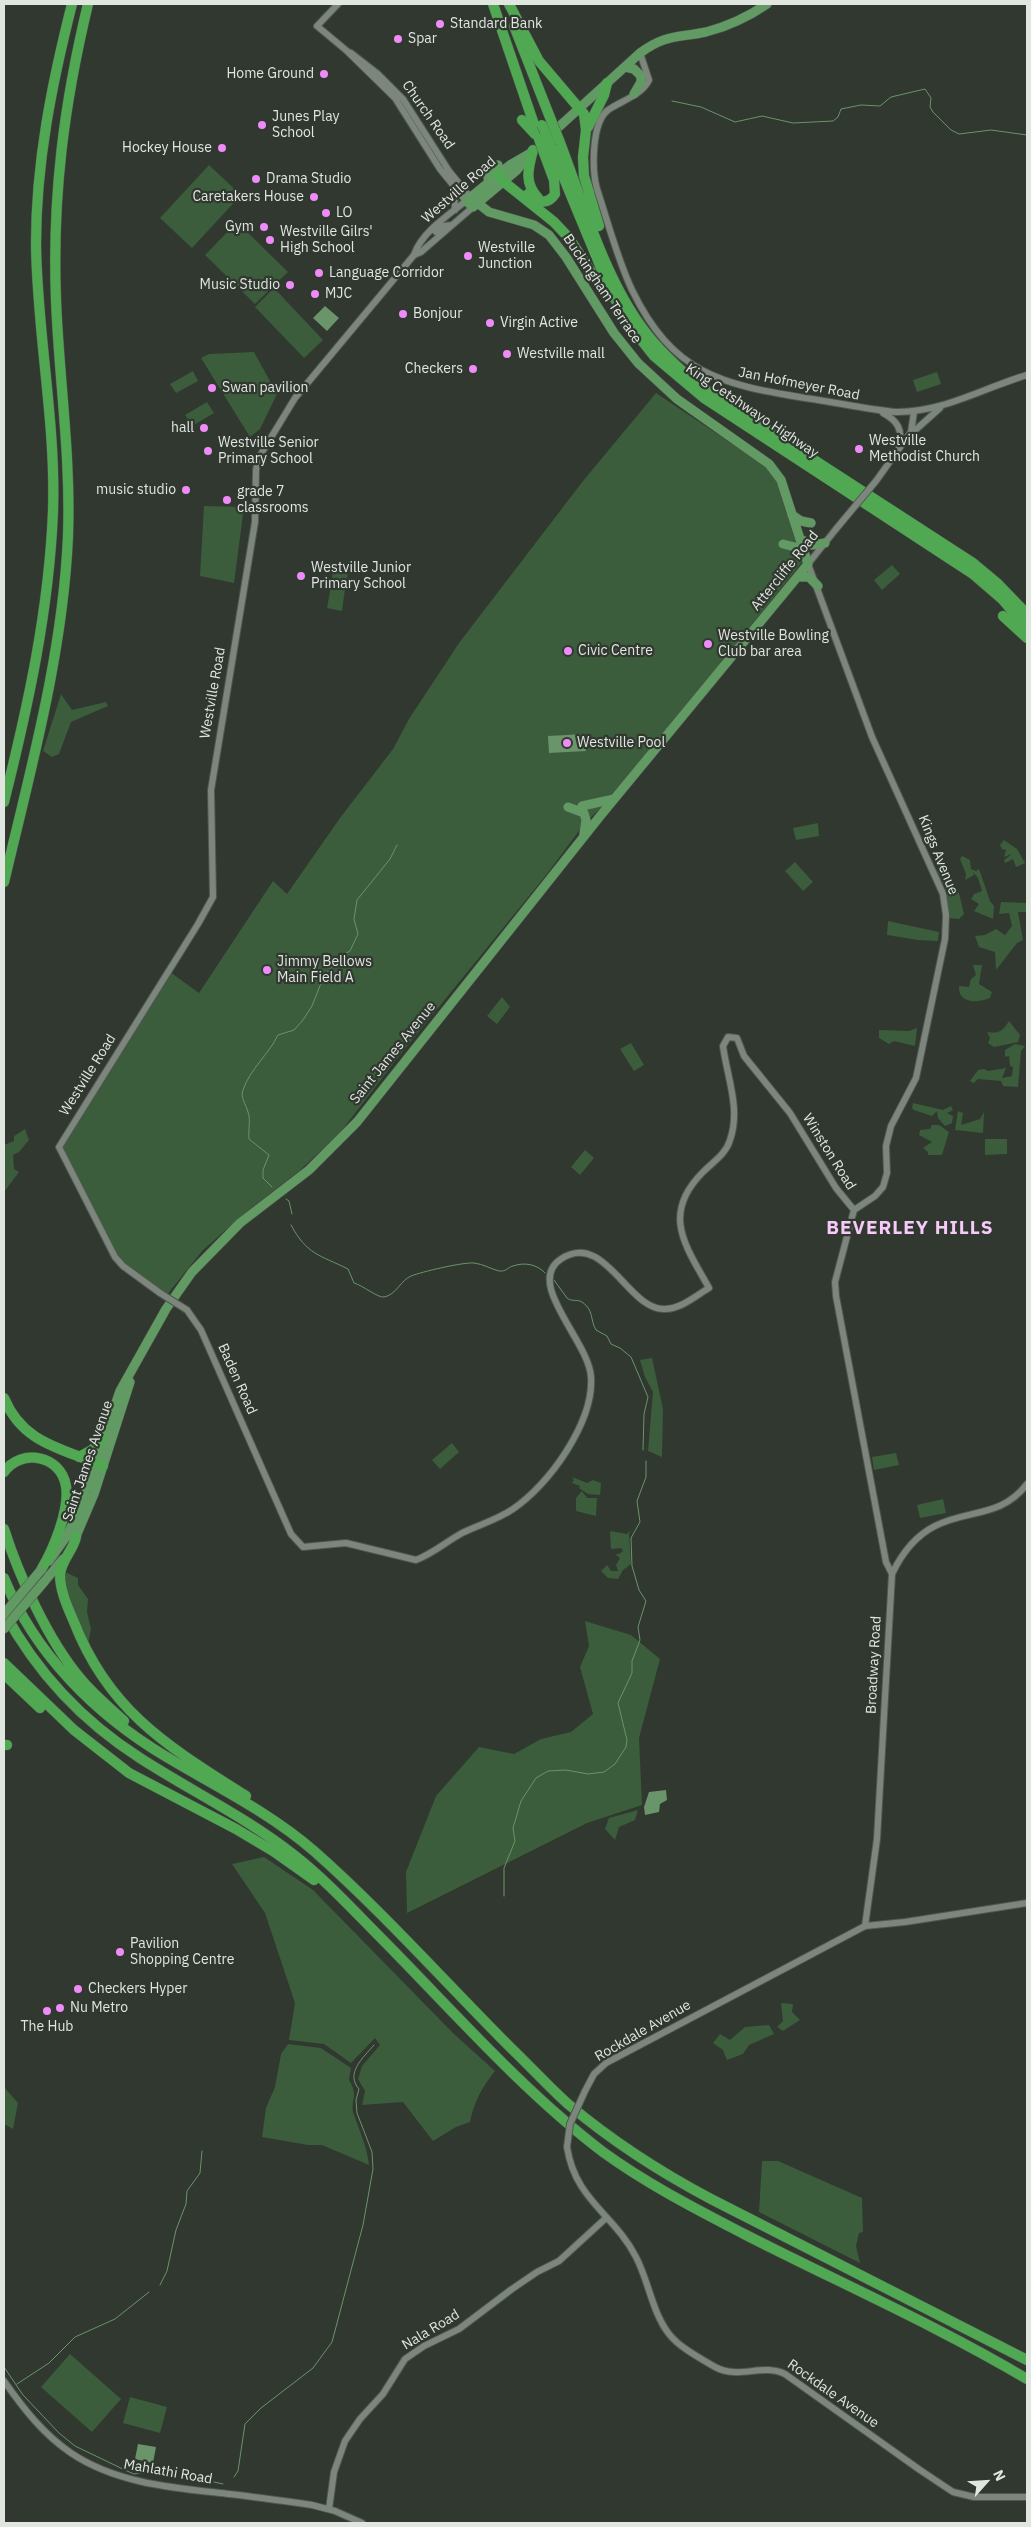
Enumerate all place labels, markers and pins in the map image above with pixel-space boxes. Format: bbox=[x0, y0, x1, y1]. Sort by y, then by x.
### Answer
place label: Standard Bank bbox=[450, 16, 542, 32]
marker: Standard Bank bbox=[434, 18, 446, 30]
place label: Spar bbox=[408, 31, 437, 47]
marker: Spar bbox=[392, 33, 404, 45]
place label: Home Ground bbox=[226, 66, 314, 82]
marker: Home Ground bbox=[318, 68, 330, 80]
place label: Junes Play School bbox=[272, 109, 340, 142]
marker: Junes Play School bbox=[256, 119, 268, 131]
place label: Hockey House bbox=[122, 140, 212, 156]
marker: Hockey House bbox=[216, 142, 228, 154]
place label: Drama Studio bbox=[266, 171, 351, 187]
marker: Drama Studio bbox=[250, 173, 262, 185]
place label: Caretakers House bbox=[192, 189, 304, 205]
marker: Caretakers House bbox=[308, 191, 320, 203]
place label: LO bbox=[336, 205, 353, 221]
marker: LO bbox=[320, 207, 332, 219]
place label: Gym bbox=[225, 219, 254, 235]
marker: Gym bbox=[258, 221, 270, 233]
place label: Westville Gilrs' High School bbox=[280, 224, 373, 256]
marker: Westville Gilrs' High School bbox=[264, 234, 276, 246]
place label: Westville Junction bbox=[478, 240, 535, 272]
marker: Westville Junction bbox=[462, 250, 474, 262]
place label: Language Corridor bbox=[329, 265, 444, 281]
marker: Language Corridor bbox=[313, 267, 325, 279]
place label: Music Studio bbox=[200, 277, 280, 293]
marker: Music Studio bbox=[284, 279, 296, 291]
place label: MJC bbox=[325, 286, 352, 302]
marker: MJC bbox=[309, 288, 321, 300]
place label: Bonjour bbox=[413, 306, 462, 322]
marker: Bonjour bbox=[397, 308, 409, 320]
place label: Virgin Active bbox=[500, 315, 578, 331]
marker: Virgin Active bbox=[484, 317, 496, 329]
place label: Westville mall bbox=[517, 346, 605, 362]
marker: Westville mall bbox=[501, 348, 513, 360]
place label: Checkers bbox=[405, 361, 463, 377]
marker: Checkers bbox=[467, 363, 479, 375]
place label: Swan pavilion bbox=[222, 380, 308, 396]
marker: Swan pavilion bbox=[206, 382, 218, 394]
place label: hall bbox=[171, 420, 194, 436]
marker: hall bbox=[198, 422, 210, 434]
place label: Westville Methodist Church bbox=[869, 433, 980, 466]
place label: Westville Senior Primary School bbox=[218, 435, 319, 468]
marker: Westville Methodist Church bbox=[853, 443, 865, 455]
marker: Westville Senior Primary School bbox=[202, 445, 214, 457]
place label: music studio bbox=[96, 482, 176, 498]
marker: music studio bbox=[180, 484, 192, 496]
place label: grade 7 classrooms bbox=[237, 484, 309, 516]
marker: grade 7 classrooms bbox=[221, 494, 233, 506]
place label: Westville Junior Primary School bbox=[311, 560, 411, 592]
marker: Westville Junior Primary School bbox=[295, 570, 307, 582]
place label: Westville Bowling Club bar area bbox=[718, 628, 829, 660]
marker: Westville Bowling Club bar area bbox=[702, 638, 714, 650]
place label: Civic Centre bbox=[578, 643, 653, 659]
marker: Civic Centre bbox=[562, 645, 574, 657]
place label: Westville Pool bbox=[577, 735, 665, 751]
marker: Westville Pool bbox=[561, 737, 573, 749]
place label: Jimmy Bellows Main Field A bbox=[277, 954, 372, 986]
marker: Jimmy Bellows Main Field A bbox=[261, 964, 273, 976]
place label: Pavilion Shopping Centre bbox=[130, 1936, 234, 1968]
marker: Pavilion Shopping Centre bbox=[114, 1946, 126, 1958]
place label: Checkers Hyper bbox=[88, 1981, 187, 1997]
marker: Checkers Hyper bbox=[72, 1983, 84, 1995]
place label: Nu Metro bbox=[70, 2000, 128, 2016]
marker: Nu Metro bbox=[54, 2002, 66, 2014]
marker: The Hub bbox=[41, 2005, 53, 2017]
place label: The Hub bbox=[21, 2019, 73, 2035]

